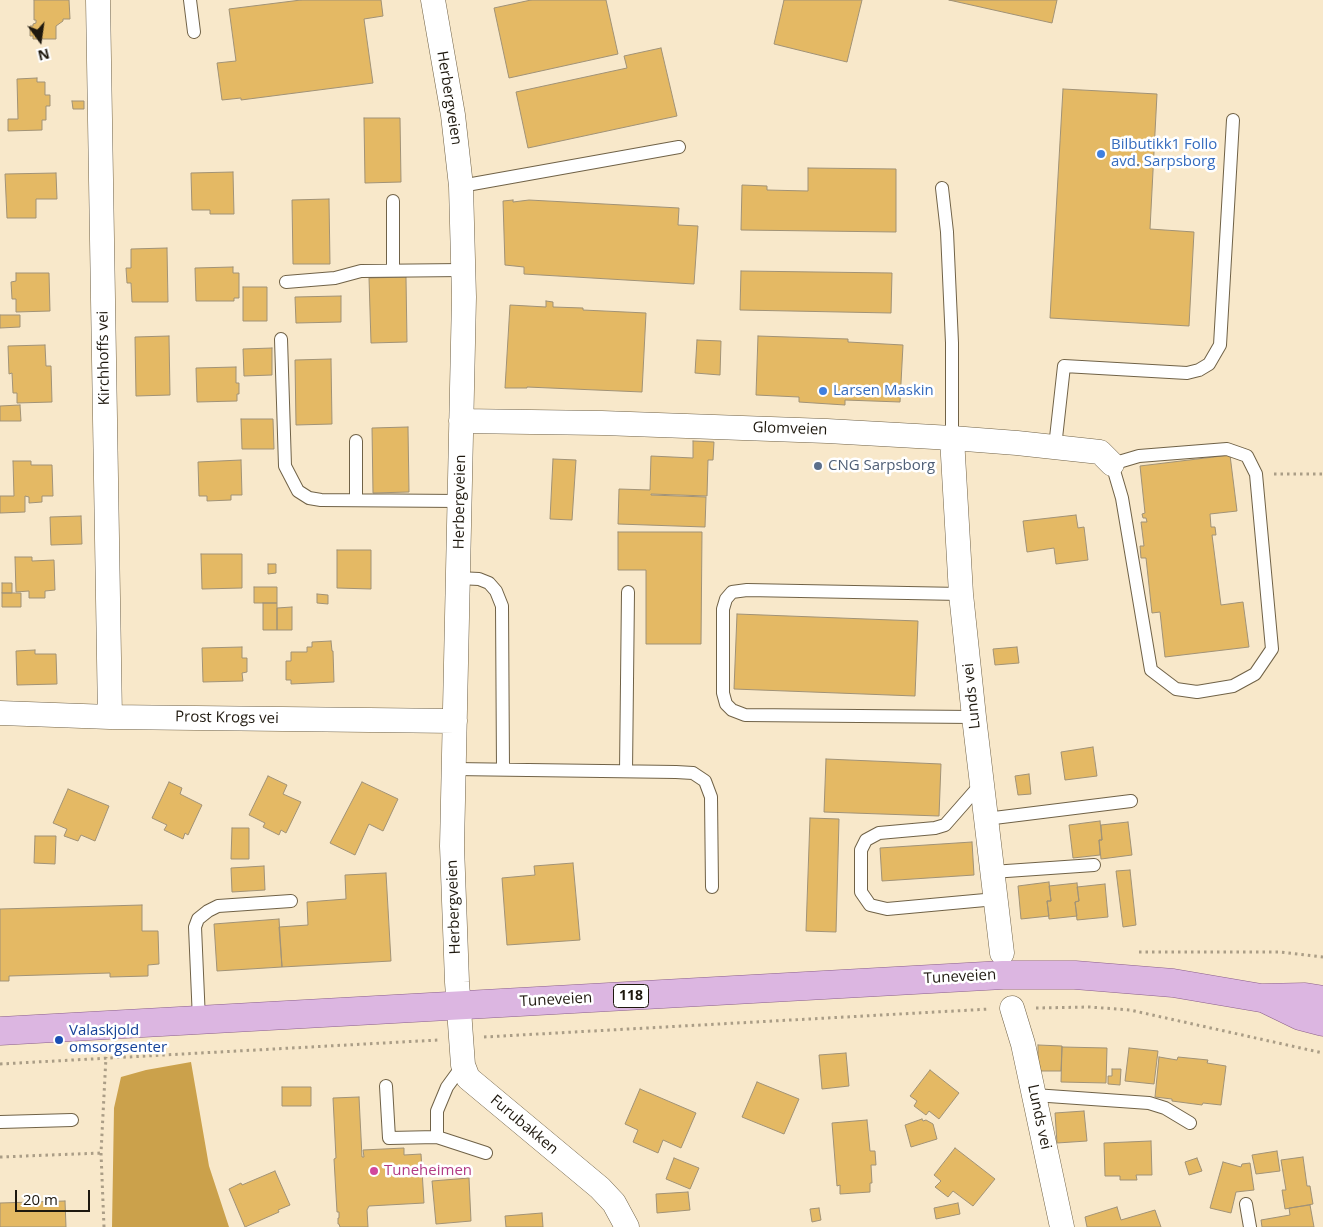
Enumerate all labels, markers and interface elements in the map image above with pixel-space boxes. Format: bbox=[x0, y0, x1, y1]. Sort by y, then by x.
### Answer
north arrow bbox=[15, 15, 65, 65]
text: N bbox=[36, 44, 52, 66]
street label: Herbergveien bbox=[433, 50, 465, 146]
place label: Bilbutikk1 Follo avd. Sarpsborg bbox=[1111, 136, 1217, 171]
marker: Bilbutikk1 Follo avd. Sarpsborg bbox=[1095, 148, 1107, 160]
street label: Kirchhoffs vei bbox=[94, 311, 114, 405]
place label: Larsen Maskin bbox=[833, 382, 934, 400]
marker: Larsen Maskin bbox=[817, 385, 829, 397]
street label: Glomveien bbox=[752, 419, 828, 439]
street label: Herbergveien bbox=[450, 454, 470, 550]
place label: CNG Sarpsborg bbox=[828, 457, 935, 475]
marker: CNG Sarpsborg bbox=[812, 460, 824, 472]
street label: Lunds vei bbox=[960, 662, 984, 730]
street label: Prost Krogs vei bbox=[175, 708, 279, 728]
street label: Herbergveien bbox=[443, 859, 465, 955]
street label: Tuneveien bbox=[923, 966, 997, 988]
road number: 118 bbox=[614, 984, 648, 1008]
street label: Tuneveien bbox=[519, 989, 593, 1011]
place label: Valaskjold omsorgsenter bbox=[69, 1022, 167, 1057]
marker: Valaskjold omsorgsenter bbox=[53, 1034, 65, 1046]
street label: Lunds vei bbox=[1023, 1083, 1055, 1151]
street label: Furubakken bbox=[486, 1091, 562, 1159]
place label: Tuneheimen bbox=[384, 1162, 472, 1180]
marker: Tuneheimen bbox=[368, 1165, 380, 1177]
scale bar bbox=[18, 1180, 92, 1212]
text: 20 m bbox=[23, 1189, 58, 1209]

